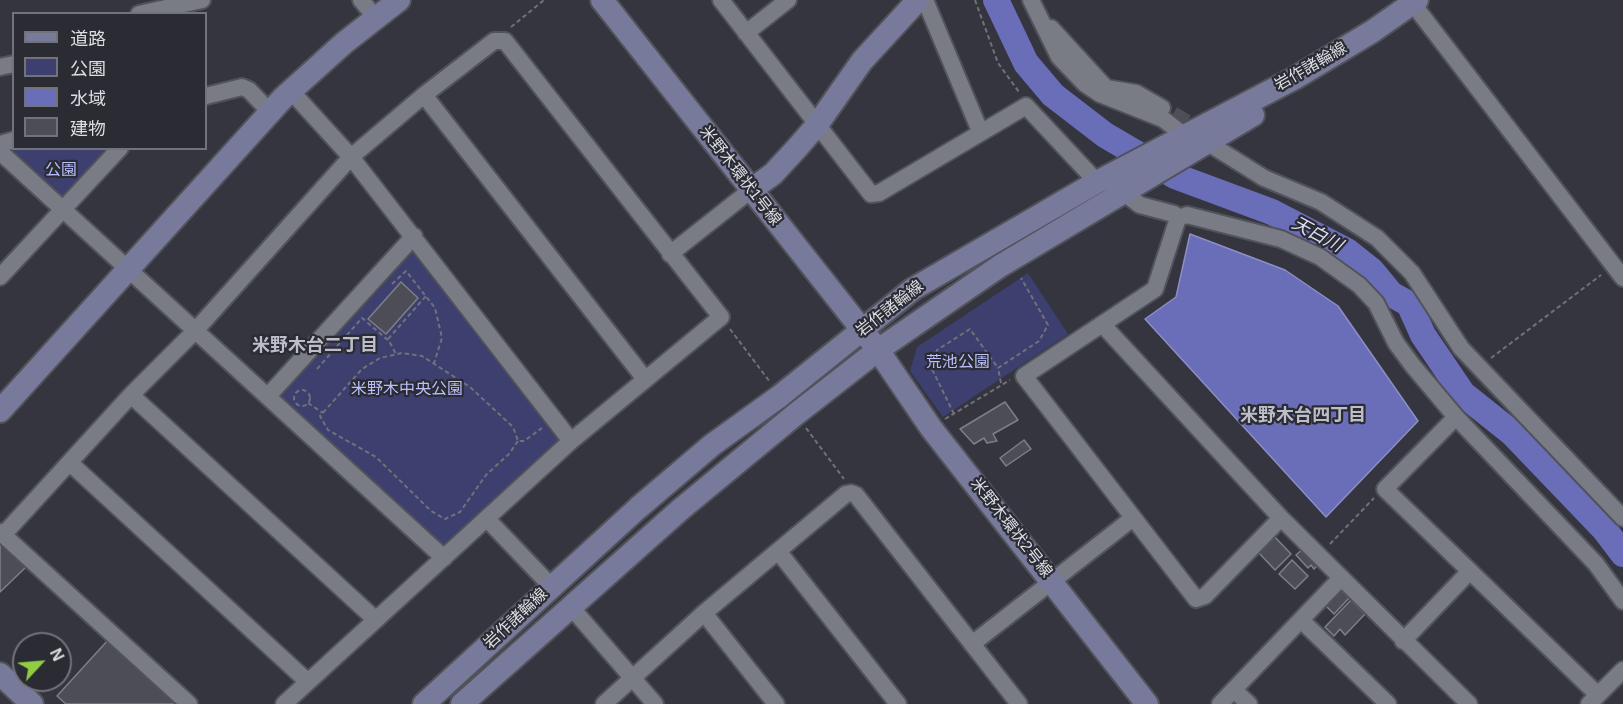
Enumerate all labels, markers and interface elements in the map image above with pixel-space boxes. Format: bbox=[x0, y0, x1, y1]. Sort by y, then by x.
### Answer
legend bbox=[12, 12, 207, 150]
text: 道路 bbox=[70, 29, 106, 49]
street label: 岩作諸輪線 bbox=[1272, 39, 1350, 95]
text: 公園 bbox=[70, 59, 106, 79]
text: 水域 bbox=[70, 89, 106, 109]
text: 建物 bbox=[70, 119, 106, 139]
street label: 米野木環状1号線 bbox=[695, 122, 785, 230]
park label: 公園 bbox=[45, 161, 77, 181]
water label: 天白川 bbox=[1288, 213, 1346, 257]
street label: 岩作諸輪線 bbox=[853, 277, 927, 341]
district label: 米野木台二丁目 bbox=[252, 335, 378, 357]
park label: 荒池公園 bbox=[926, 353, 990, 373]
park label: 米野木中央公園 bbox=[351, 380, 463, 400]
district label: 米野木台四丁目 bbox=[1240, 405, 1366, 427]
street label: 米野木環状2号線 bbox=[966, 474, 1056, 582]
street label: 岩作諸輪線 bbox=[480, 585, 552, 653]
north arrow bbox=[12, 632, 72, 692]
text: N bbox=[47, 646, 67, 664]

